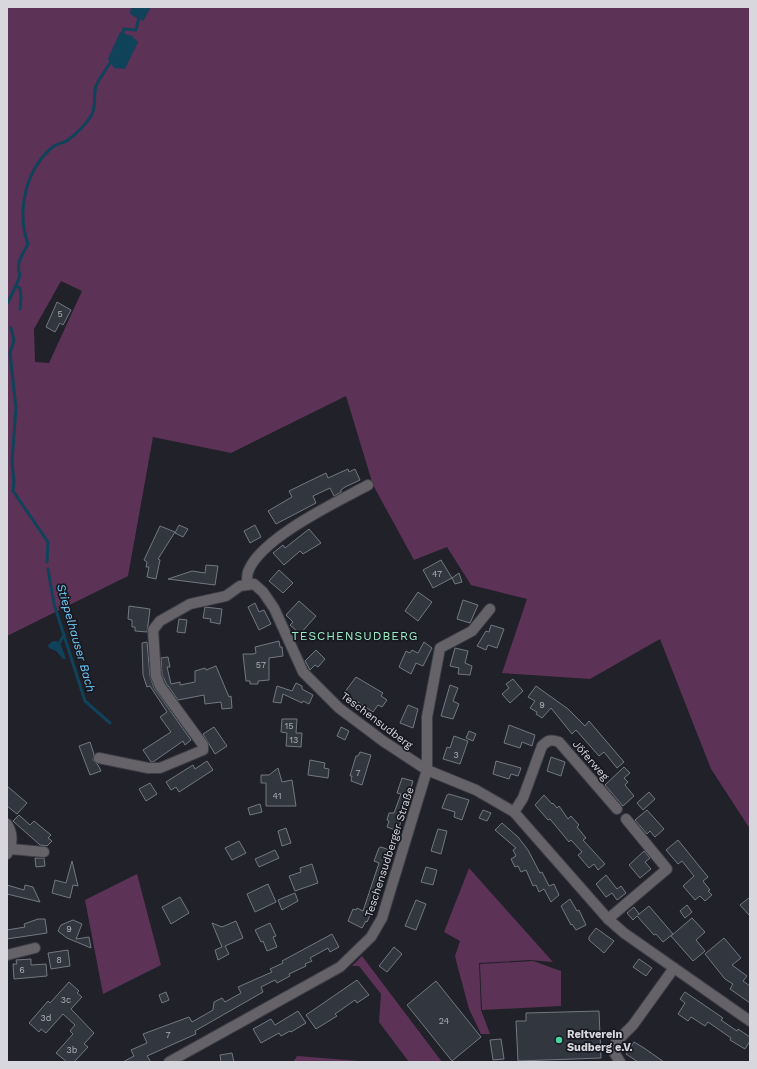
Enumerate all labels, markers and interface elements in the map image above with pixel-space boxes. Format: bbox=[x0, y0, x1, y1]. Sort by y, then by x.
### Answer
house number: 5 bbox=[57, 309, 63, 319]
house number: 47 bbox=[432, 569, 442, 579]
water label: Stiepelhauser Bach bbox=[54, 582, 98, 694]
district label: TESCHENSUDBERG bbox=[291, 629, 419, 643]
house number: 57 bbox=[256, 660, 266, 670]
street label: Teschensudberg bbox=[338, 689, 415, 752]
house number: 9 bbox=[539, 700, 545, 710]
house number: 15 bbox=[285, 721, 293, 731]
house number: 13 bbox=[290, 735, 298, 745]
street label: Jöferweg bbox=[570, 738, 612, 783]
house number: 3 bbox=[453, 750, 459, 760]
house number: 7 bbox=[355, 768, 361, 778]
street label: Teschensudberger Straße bbox=[362, 785, 417, 919]
house number: 41 bbox=[273, 791, 281, 801]
house number: 9 bbox=[66, 924, 72, 934]
house number: 8 bbox=[56, 955, 62, 965]
house number: 6 bbox=[19, 965, 25, 975]
house number: 3c bbox=[61, 995, 71, 1005]
house number: 3d bbox=[41, 1013, 51, 1023]
house number: 24 bbox=[439, 1016, 450, 1026]
place label: Reitverein Sudberg e.V. bbox=[567, 1028, 633, 1054]
house number: 7 bbox=[165, 1030, 171, 1040]
marker: Reitverein Sudberg e.V. bbox=[554, 1035, 564, 1045]
house number: 3b bbox=[67, 1045, 78, 1055]

